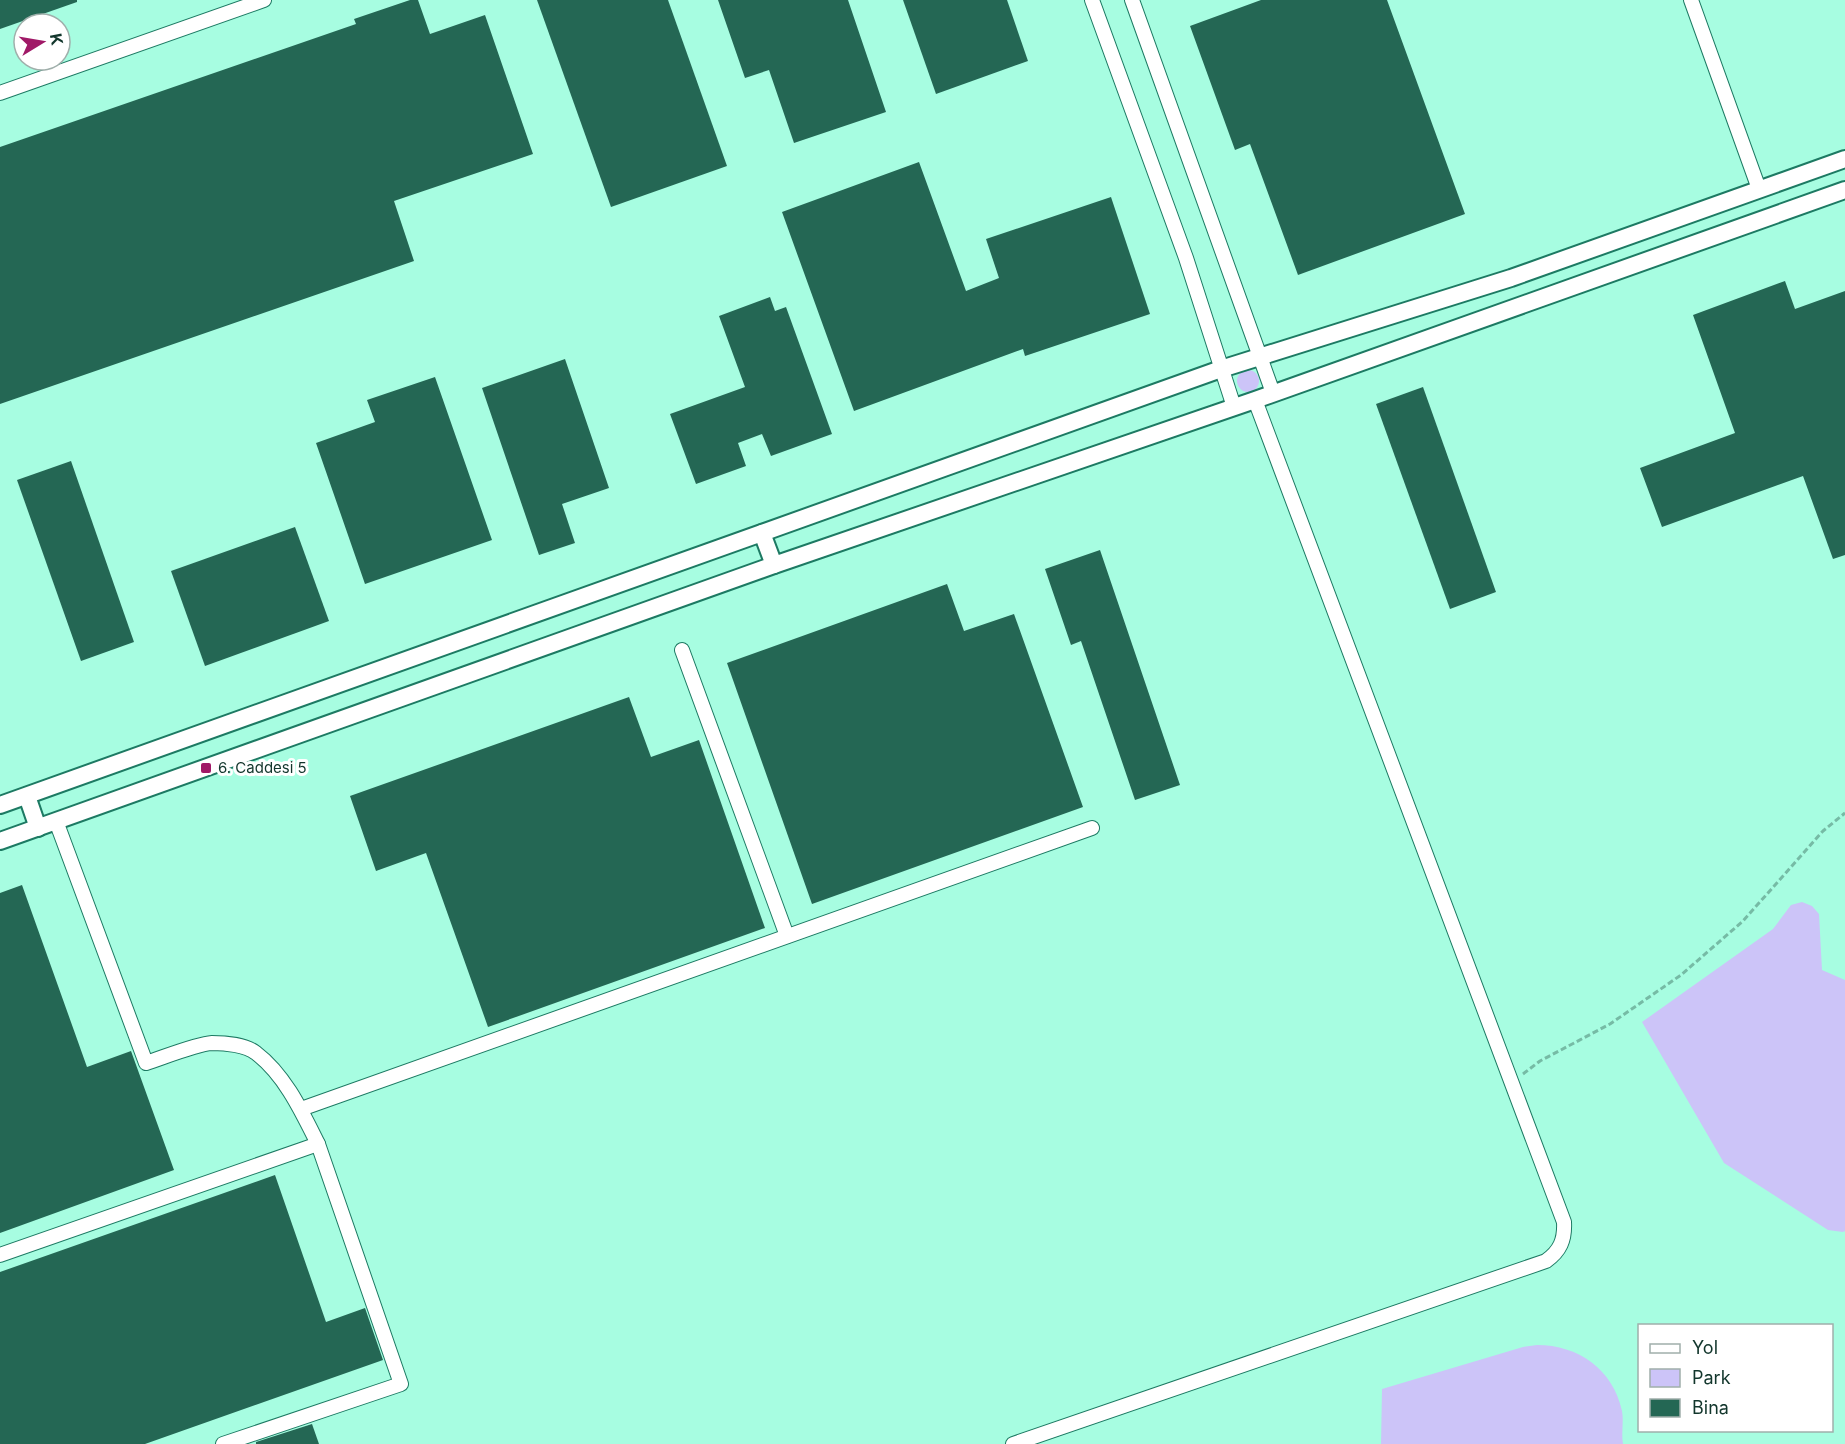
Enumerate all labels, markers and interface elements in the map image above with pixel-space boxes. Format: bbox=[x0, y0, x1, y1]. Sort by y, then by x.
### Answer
north arrow bbox=[12, 12, 72, 72]
text: K bbox=[46, 32, 68, 47]
place label: 6. Caddesi 5 bbox=[218, 758, 307, 777]
marker: 6. Caddesi 5 bbox=[199, 761, 213, 775]
legend bbox=[1638, 1324, 1833, 1432]
text: Yol bbox=[1692, 1337, 1718, 1358]
text: Park bbox=[1692, 1367, 1731, 1388]
text: Bina bbox=[1692, 1397, 1729, 1418]

